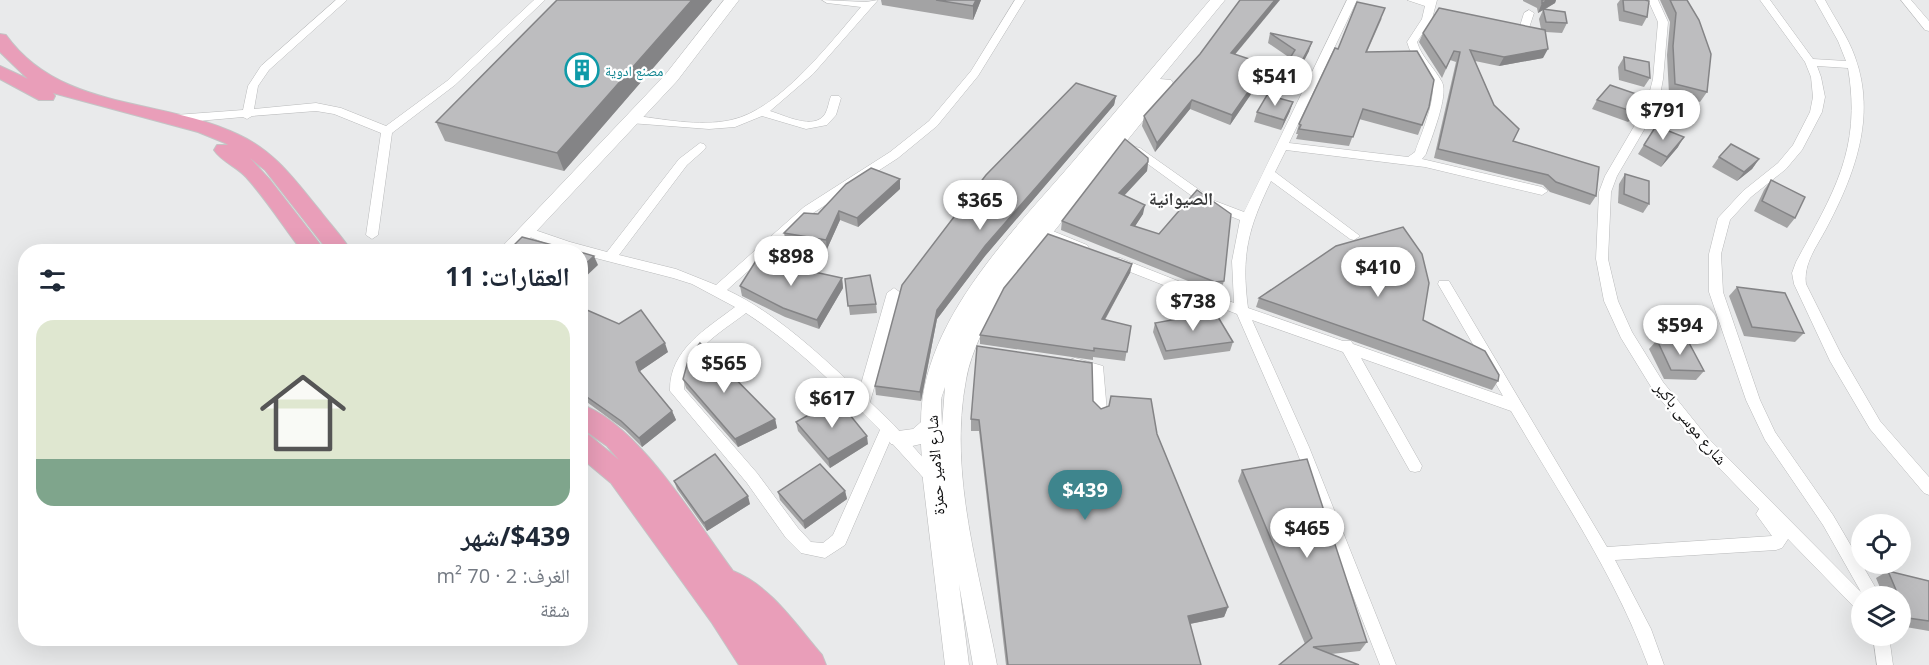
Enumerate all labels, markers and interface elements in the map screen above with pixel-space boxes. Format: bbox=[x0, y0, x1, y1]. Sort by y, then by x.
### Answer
building icon: مصنع ادوية bbox=[564, 52, 600, 88]
pin: $541 bbox=[1239, 56, 1311, 107]
place label: مصنع ادوية bbox=[605, 61, 664, 81]
text: $541 bbox=[1252, 62, 1298, 89]
pin: $791 bbox=[1627, 90, 1699, 141]
text: $791 bbox=[1640, 96, 1686, 123]
pin: $365 bbox=[944, 180, 1016, 231]
text: $365 bbox=[957, 186, 1003, 213]
district label: الصيوانية bbox=[1149, 186, 1213, 210]
pin: $898 bbox=[755, 236, 827, 287]
text: $898 bbox=[768, 242, 814, 269]
pin: $410 bbox=[1342, 247, 1414, 298]
text: $410 bbox=[1355, 253, 1401, 280]
text: العقارات: 11 bbox=[445, 258, 570, 294]
icon: filters bbox=[36, 264, 69, 297]
pin: $738 bbox=[1157, 281, 1229, 332]
text: $738 bbox=[1170, 287, 1216, 314]
pin: $594 bbox=[1644, 305, 1716, 356]
text: $594 bbox=[1657, 311, 1703, 338]
pin: $565 bbox=[688, 343, 760, 394]
text: $565 bbox=[701, 349, 747, 376]
icon: home bbox=[249, 359, 357, 467]
street label: شارع موسى باكير bbox=[1649, 376, 1732, 469]
pin: $617 bbox=[796, 378, 868, 429]
text: $617 bbox=[809, 384, 855, 411]
street label: شارع الامير حمزة bbox=[921, 414, 949, 516]
pin: $439 bbox=[1049, 470, 1121, 521]
text: $439 bbox=[1062, 476, 1108, 503]
pin: $465 bbox=[1271, 508, 1343, 559]
text: $465 bbox=[1284, 514, 1330, 541]
map controls bbox=[1851, 514, 1911, 646]
button: locate bbox=[1851, 514, 1911, 574]
text: $439/شهر bbox=[461, 518, 570, 554]
text: الغرف: 2 · 70 m² bbox=[437, 562, 570, 589]
button: layers bbox=[1851, 586, 1911, 646]
text: شقة bbox=[540, 596, 570, 623]

